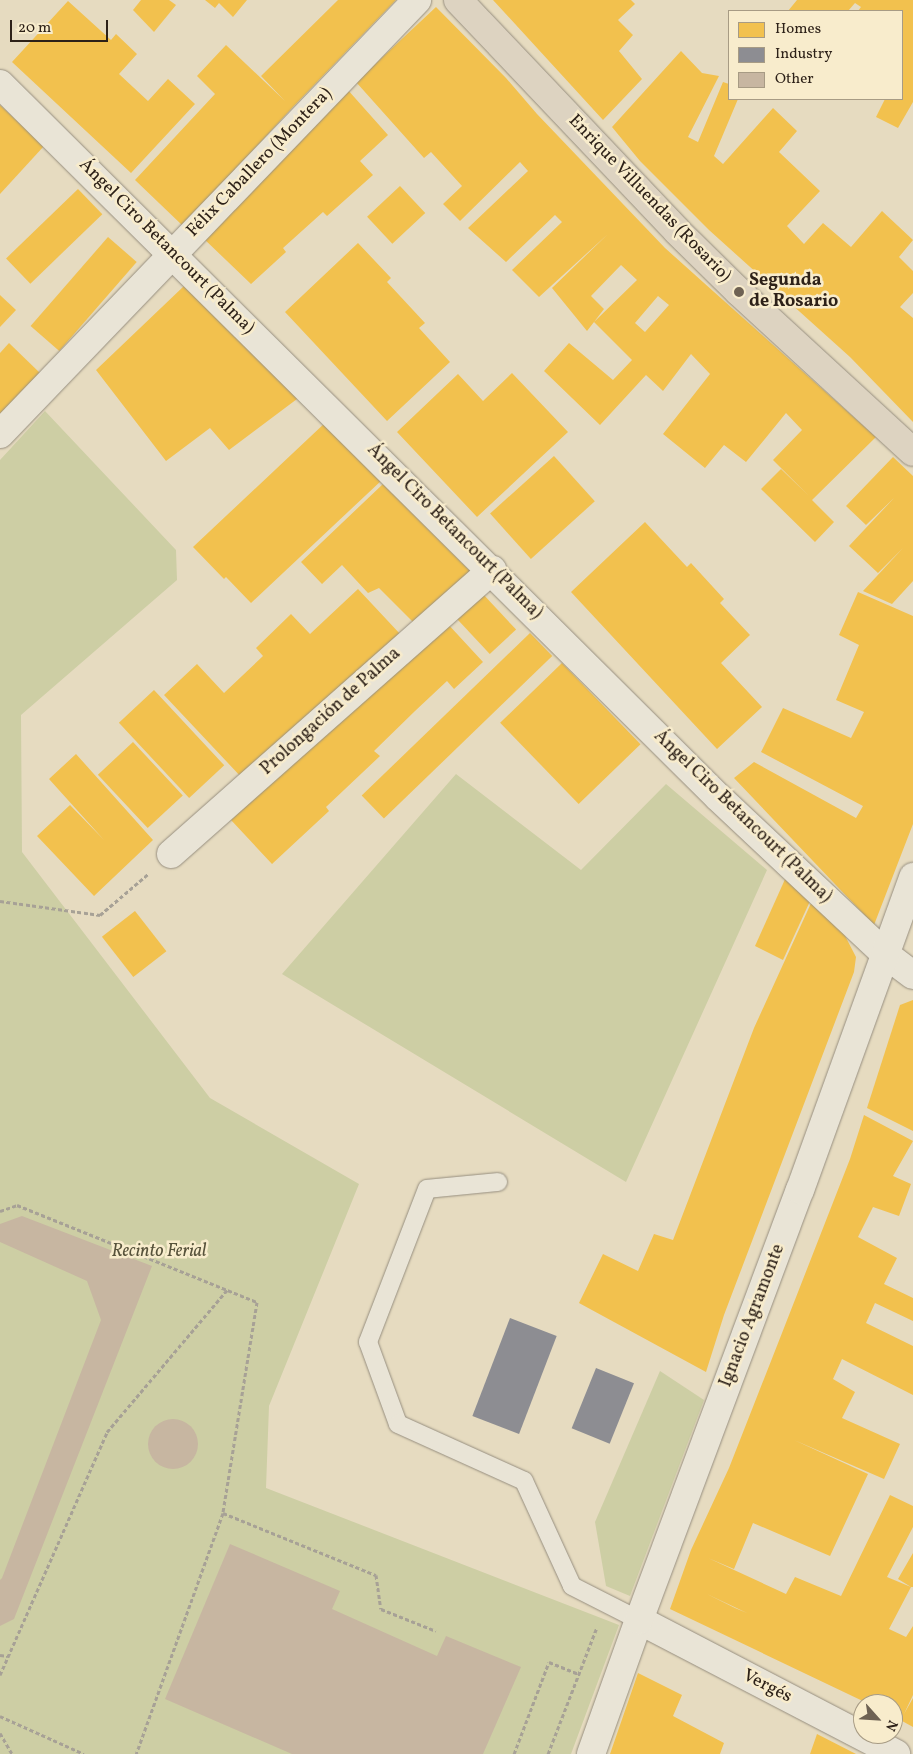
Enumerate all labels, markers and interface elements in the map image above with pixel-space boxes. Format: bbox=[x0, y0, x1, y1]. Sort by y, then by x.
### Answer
scale bar bbox=[12, 10, 110, 42]
legend bbox=[728, 10, 903, 100]
text: 20 m bbox=[18, 18, 51, 39]
text: Homes bbox=[775, 19, 821, 40]
text: Industry bbox=[775, 44, 832, 65]
text: Other bbox=[775, 69, 814, 90]
street label: Félix Caballero (Montera) bbox=[183, 84, 337, 242]
street label: Enrique Villuendas (Rosario) bbox=[563, 110, 735, 288]
street label: Ángel Ciro Betancourt (Palma) bbox=[74, 155, 258, 339]
place label: Segunda de Rosario bbox=[749, 271, 838, 314]
marker: Segunda de Rosario bbox=[733, 286, 745, 298]
street label: Ángel Ciro Betancourt (Palma) bbox=[362, 440, 546, 624]
street label: Prolongación de Palma bbox=[257, 644, 405, 780]
street label: Ángel Ciro Betancourt (Palma) bbox=[648, 726, 836, 908]
park label: Recinto Ferial bbox=[111, 1241, 207, 1263]
street label: Ignacio Agramonte bbox=[716, 1242, 790, 1390]
street label: Vergés bbox=[739, 1666, 795, 1708]
north arrow bbox=[853, 1694, 903, 1744]
text: N bbox=[880, 1717, 902, 1734]

